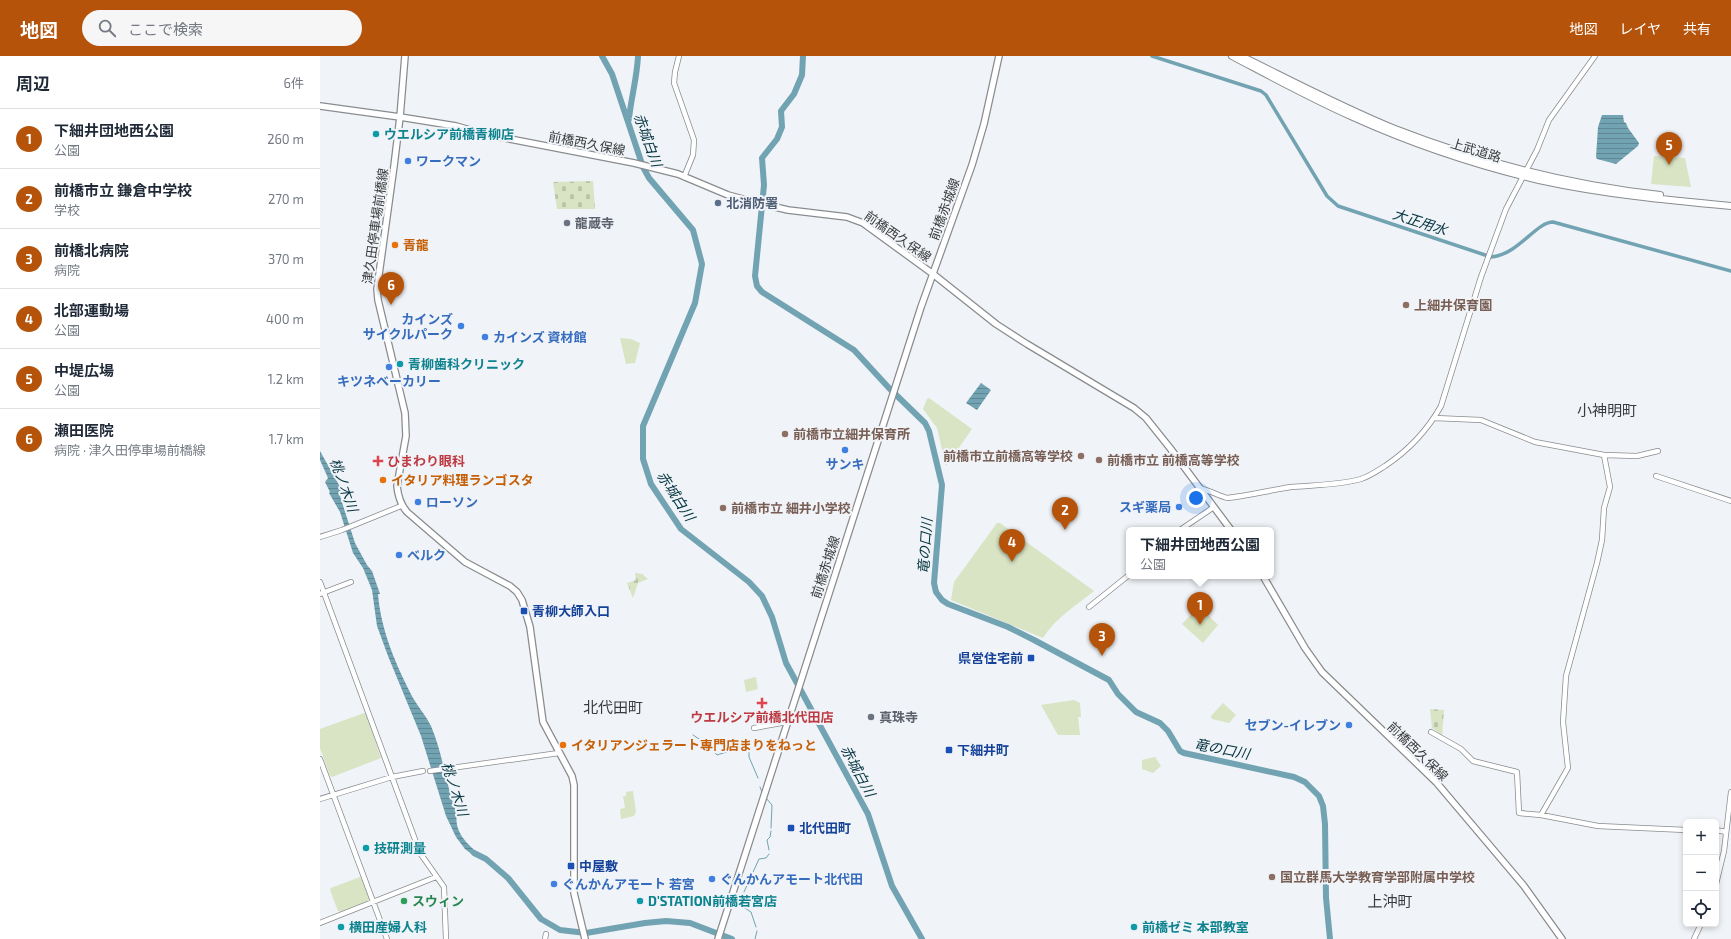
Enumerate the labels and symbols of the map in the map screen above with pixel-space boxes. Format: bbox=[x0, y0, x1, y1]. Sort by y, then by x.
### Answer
water label: 赤城白川 bbox=[631, 111, 667, 171]
place label: ウエルシア前橋青柳店 bbox=[384, 126, 514, 142]
street label: 前橋西久保線 bbox=[547, 128, 627, 158]
marker: ウエルシア前橋青柳店 bbox=[371, 129, 381, 139]
pin: 5 bbox=[1656, 132, 1682, 165]
street label: 上武道路 bbox=[1449, 135, 1503, 165]
place label: ワークマン bbox=[416, 153, 481, 169]
marker: ワークマン bbox=[403, 156, 413, 166]
street label: 津久田停車場前橋線 bbox=[359, 167, 391, 285]
street label: 前橋赤城線 bbox=[925, 176, 963, 242]
place label: 北消防署 bbox=[726, 195, 778, 211]
marker: 北消防署 bbox=[713, 198, 723, 208]
water label: 大正用水 bbox=[1391, 205, 1451, 239]
street label: 前橋西久保線 bbox=[861, 207, 935, 265]
place label: 龍蔵寺 bbox=[575, 215, 614, 231]
marker: 龍蔵寺 bbox=[562, 218, 572, 228]
place label: 青龍 bbox=[403, 237, 429, 253]
marker: 青龍 bbox=[390, 240, 400, 250]
pin: 6 bbox=[378, 272, 404, 305]
place label: 上細井保育園 bbox=[1414, 297, 1492, 313]
marker: 上細井保育園 bbox=[1401, 300, 1411, 310]
place label: カインズ サイクルパーク bbox=[363, 311, 453, 342]
marker: カインズ サイクルパーク bbox=[456, 321, 466, 331]
place label: カインズ 資材館 bbox=[493, 329, 587, 345]
marker: カインズ 資材館 bbox=[480, 332, 490, 342]
place label: 青柳歯科クリニック bbox=[408, 356, 525, 372]
marker: 青柳歯科クリニック bbox=[395, 359, 405, 369]
marker: キツネベーカリー bbox=[384, 362, 394, 372]
place label: キツネベーカリー bbox=[337, 373, 441, 389]
district label: 小神明町 bbox=[1577, 401, 1637, 419]
place label: 前橋市立細井保育所 bbox=[793, 426, 910, 442]
marker: 前橋市立細井保育所 bbox=[780, 429, 790, 439]
marker: サンキ bbox=[840, 445, 850, 455]
place label: 前橋市立前橋高等学校 bbox=[943, 448, 1073, 464]
marker: 前橋市立前橋高等学校 bbox=[1076, 451, 1086, 461]
place label: 前橋市立 前橋高等学校 bbox=[1107, 452, 1240, 468]
place label: ひまわり眼科 bbox=[387, 453, 465, 469]
marker: ひまわり眼科 bbox=[372, 455, 384, 467]
marker: 前橋市立 前橋高等学校 bbox=[1094, 455, 1104, 465]
water label: 桃ノ木川 bbox=[327, 456, 363, 516]
place label: サンキ bbox=[825, 456, 865, 472]
water label: 赤城白川 bbox=[654, 468, 700, 526]
place label: イタリア料理ランゴスタ bbox=[391, 472, 534, 488]
marker: イタリア料理ランゴスタ bbox=[378, 475, 388, 485]
your location bbox=[1186, 488, 1206, 508]
place label: ローソン bbox=[426, 494, 478, 510]
marker: ローソン bbox=[413, 497, 423, 507]
pin: 2 bbox=[1052, 497, 1078, 530]
place label: スギ薬局 bbox=[1119, 499, 1171, 515]
place label: 前橋市立 細井小学校 bbox=[731, 500, 851, 516]
marker: スギ薬局 bbox=[1174, 502, 1184, 512]
marker: 前橋市立 細井小学校 bbox=[718, 503, 728, 513]
water label: 竜の口川 bbox=[914, 515, 935, 574]
pin: 4 bbox=[999, 529, 1025, 562]
street label: 前橋赤城線 bbox=[807, 534, 843, 600]
place label: ベルク bbox=[407, 547, 446, 563]
marker: ベルク bbox=[394, 550, 404, 560]
pin: 1 bbox=[1187, 592, 1213, 625]
place label: 青柳大師入口 bbox=[532, 603, 610, 619]
marker: 青柳大師入口 bbox=[519, 606, 529, 616]
pin: 3 bbox=[1089, 623, 1115, 656]
place label: 県営住宅前 bbox=[958, 650, 1023, 666]
marker: 県営住宅前 bbox=[1026, 653, 1036, 663]
district label: 北代田町 bbox=[583, 698, 643, 716]
marker: ウエルシア前橋北代田店 bbox=[757, 698, 767, 708]
place label: ウエルシア前橋北代田店 bbox=[690, 709, 834, 725]
place label: 真珠寺 bbox=[879, 709, 918, 725]
marker: 真珠寺 bbox=[866, 712, 876, 722]
place label: セブン-イレブン bbox=[1245, 717, 1341, 733]
street label: 前橋西久保線 bbox=[1384, 718, 1452, 784]
marker: セブン-イレブン bbox=[1344, 720, 1354, 730]
water label: 竜の口川 bbox=[1193, 735, 1253, 763]
place label: イタリアンジェラート専門店まりをねっと bbox=[571, 737, 817, 753]
marker: イタリアンジェラート専門店まりをねっと bbox=[558, 740, 568, 750]
water label: 赤城白川 bbox=[838, 742, 880, 801]
place label: 下細井町 bbox=[957, 742, 1009, 758]
marker: 下細井町 bbox=[944, 745, 954, 755]
water label: 桃ノ木川 bbox=[439, 760, 473, 820]
place label: 北代田町 bbox=[799, 820, 851, 836]
marker: 北代田町 bbox=[786, 823, 796, 833]
place label: 技研測量 bbox=[374, 840, 426, 856]
marker: 技研測量 bbox=[361, 843, 371, 853]
place label: 中屋敷 bbox=[579, 858, 618, 874]
marker: 中屋敷 bbox=[566, 861, 576, 871]
place label: 国立群馬大学教育学部附属中学校 bbox=[1280, 869, 1475, 885]
place label: ぐんかんアモート北代田 bbox=[720, 871, 863, 887]
marker: 国立群馬大学教育学部附属中学校 bbox=[1267, 872, 1277, 882]
marker: ぐんかんアモート北代田 bbox=[707, 874, 717, 884]
place label: ぐんかんアモート 若宮 bbox=[562, 876, 695, 892]
marker: ぐんかんアモート 若宮 bbox=[549, 879, 559, 889]
district label: 上沖町 bbox=[1367, 892, 1413, 910]
place label: スウィン bbox=[412, 893, 464, 909]
place label: D'STATION前橋若宮店 bbox=[648, 893, 777, 909]
marker: スウィン bbox=[399, 896, 409, 906]
marker: D'STATION前橋若宮店 bbox=[635, 896, 645, 906]
place label: 横田産婦人科 bbox=[349, 919, 427, 935]
place label: 前橋ゼミ 本部教室 bbox=[1142, 919, 1249, 935]
marker: 横田産婦人科 bbox=[336, 922, 346, 932]
marker: 前橋ゼミ 本部教室 bbox=[1129, 922, 1139, 932]

